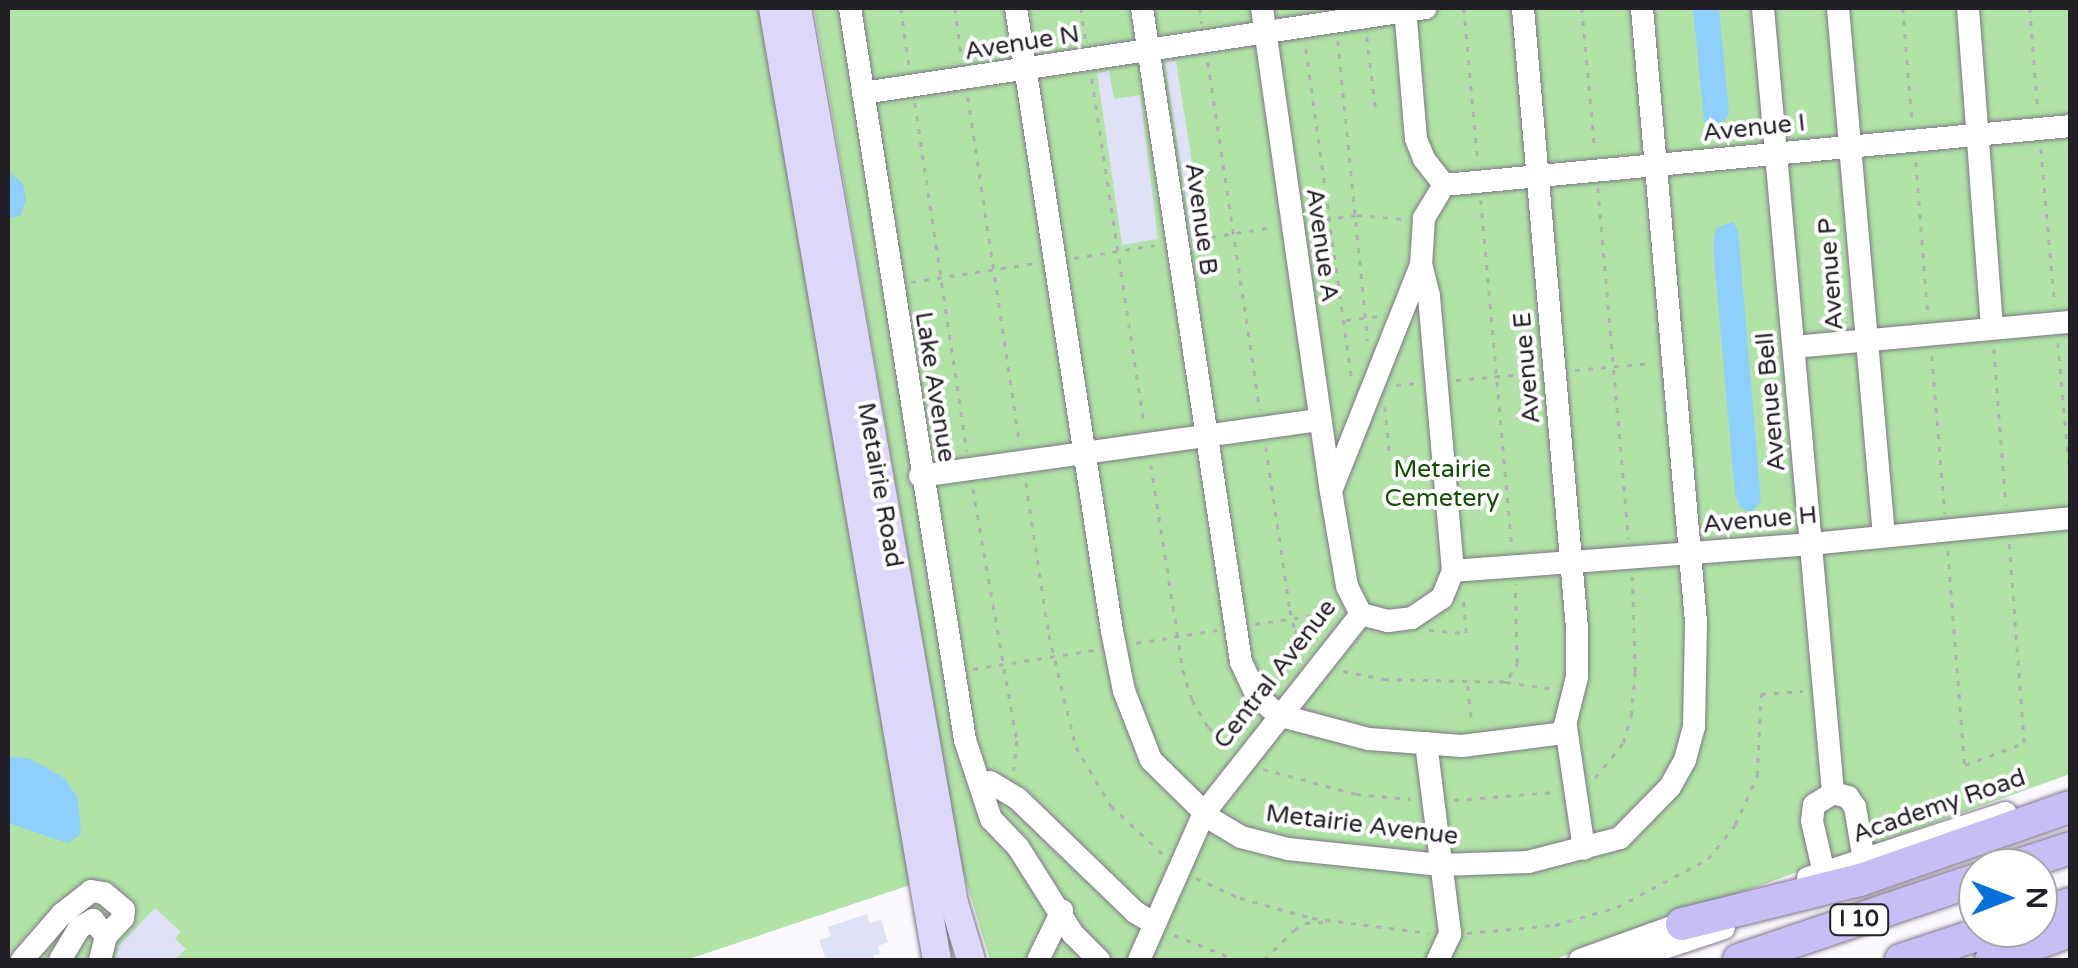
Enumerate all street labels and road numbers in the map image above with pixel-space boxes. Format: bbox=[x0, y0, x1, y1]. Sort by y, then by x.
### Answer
street label: Avenue N bbox=[962, 19, 1082, 67]
street label: Avenue I bbox=[1701, 108, 1807, 148]
street label: Avenue B bbox=[1178, 161, 1224, 277]
street label: Avenue A bbox=[1299, 186, 1345, 304]
street label: Avenue P bbox=[1812, 217, 1850, 331]
street label: Lake Avenue bbox=[908, 310, 962, 464]
street label: Avenue E bbox=[1507, 311, 1547, 425]
street label: Avenue Bell bbox=[1750, 331, 1792, 473]
street label: Metairie Road bbox=[851, 400, 909, 570]
street label: Avenue H bbox=[1701, 500, 1819, 540]
street label: Central Avenue bbox=[1207, 593, 1343, 755]
street label: Academy Road bbox=[1848, 762, 2030, 850]
street label: Metairie Avenue bbox=[1264, 798, 1460, 852]
road number: I 10 bbox=[1829, 903, 1889, 937]

